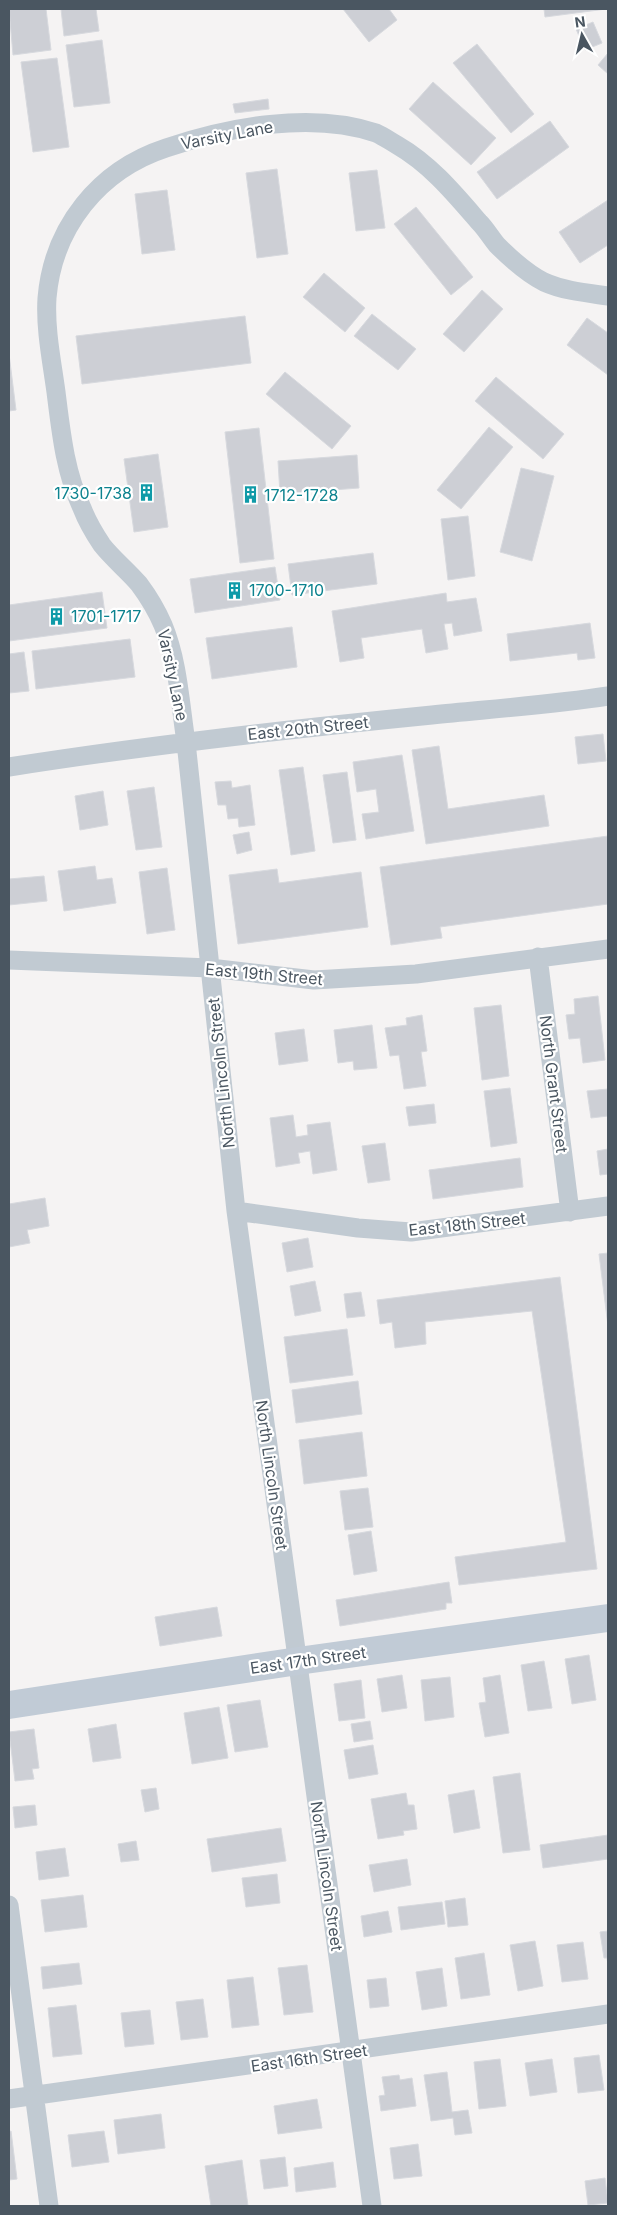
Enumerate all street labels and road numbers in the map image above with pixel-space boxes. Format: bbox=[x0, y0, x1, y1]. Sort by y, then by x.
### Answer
street label: Varsity Lane bbox=[179, 116, 275, 154]
street label: Varsity Lane bbox=[154, 627, 192, 723]
street label: East 20th Street bbox=[247, 712, 369, 744]
street label: East 19th Street bbox=[204, 959, 324, 989]
street label: North Lincoln Street bbox=[203, 997, 239, 1149]
street label: North Grant Street bbox=[536, 1014, 572, 1154]
street label: East 18th Street bbox=[408, 1208, 526, 1240]
street label: North Lincoln Street bbox=[252, 1399, 292, 1551]
street label: East 17th Street bbox=[249, 1642, 367, 1678]
street label: North Lincoln Street bbox=[307, 1800, 347, 1952]
street label: East 16th Street bbox=[249, 2040, 369, 2076]

